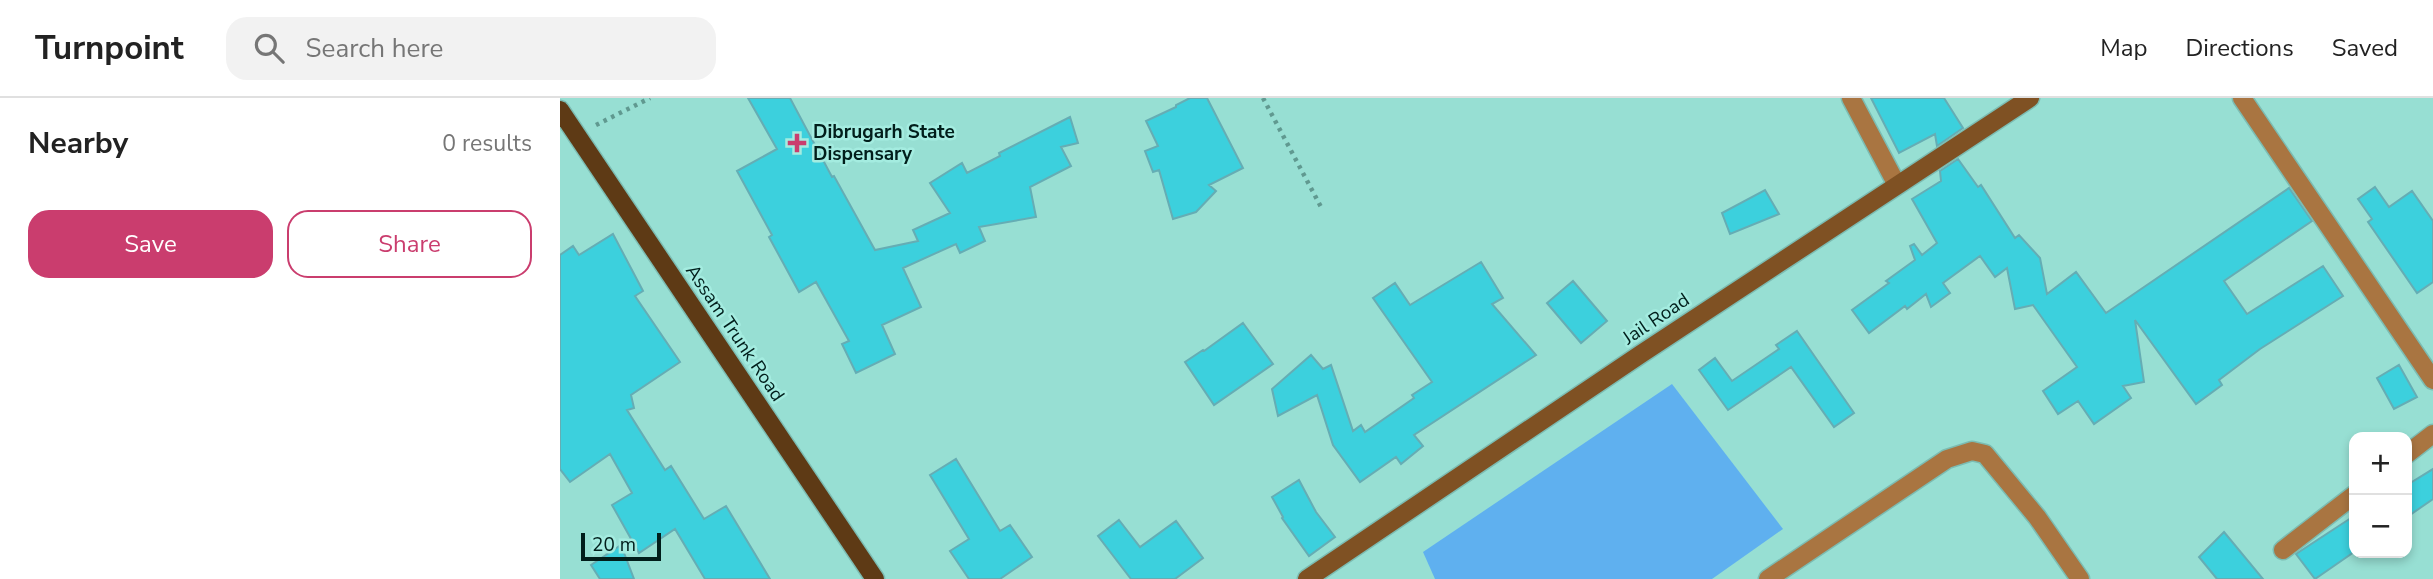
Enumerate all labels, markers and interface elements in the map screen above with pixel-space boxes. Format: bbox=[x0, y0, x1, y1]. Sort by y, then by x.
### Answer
search box bbox=[226, 17, 716, 80]
text: Turnpoint bbox=[35, 26, 184, 71]
icon: search bbox=[250, 29, 288, 67]
text: Search here bbox=[306, 31, 443, 66]
text: Map bbox=[2100, 32, 2147, 64]
text: Directions bbox=[2185, 32, 2294, 64]
text: Saved bbox=[2332, 32, 2398, 64]
place label: Dibrugarh State Dispensary bbox=[813, 119, 955, 167]
text: Nearby bbox=[28, 123, 128, 164]
text: 0 results bbox=[442, 128, 532, 159]
marker: Dibrugarh State Dispensary bbox=[787, 133, 807, 153]
button: Save bbox=[28, 210, 273, 278]
button: Share bbox=[287, 210, 532, 278]
street label: Assam Trunk Road bbox=[679, 259, 791, 407]
street label: Jail Road bbox=[1617, 287, 1695, 351]
map controls bbox=[2349, 432, 2412, 558]
button: + bbox=[2349, 432, 2412, 495]
button: − bbox=[2349, 495, 2412, 558]
scale bar bbox=[581, 530, 662, 562]
text: 20 m bbox=[592, 532, 636, 558]

